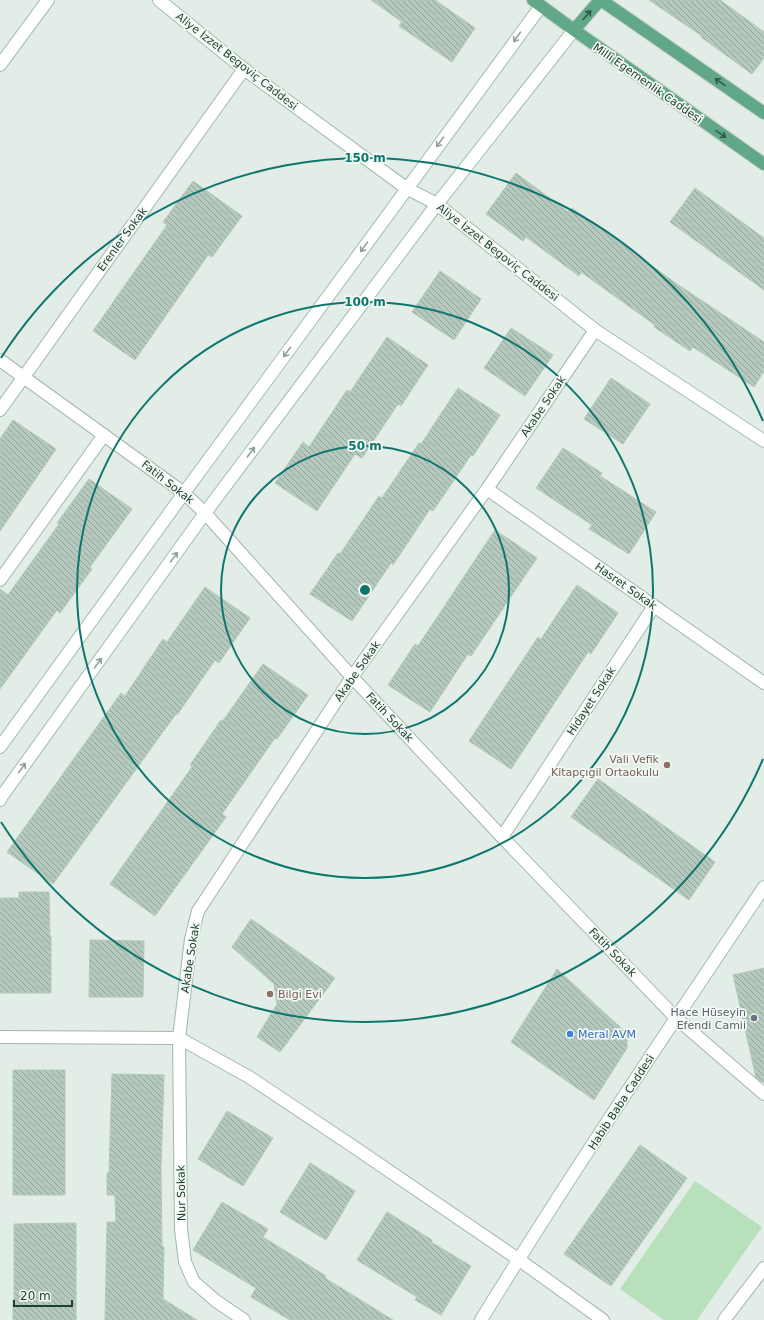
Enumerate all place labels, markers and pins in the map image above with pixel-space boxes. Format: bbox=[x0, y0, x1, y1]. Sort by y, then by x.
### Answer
centre of rings bbox=[358, 583, 372, 597]
place label: Vali Vefik Kitapçıgil Ortaokulu bbox=[551, 753, 660, 779]
marker: Vali Vefik Kitapçıgil Ortaokulu bbox=[662, 760, 672, 770]
place label: Bilgi Evi bbox=[278, 988, 322, 1001]
marker: Bilgi Evi bbox=[265, 989, 275, 999]
place label: Hace Hüseyin Efendi Camii bbox=[670, 1006, 746, 1032]
marker: Hace Hüseyin Efendi Camii bbox=[749, 1013, 759, 1023]
place label: Meral AVM bbox=[578, 1028, 636, 1041]
marker: Meral AVM bbox=[565, 1029, 575, 1039]

